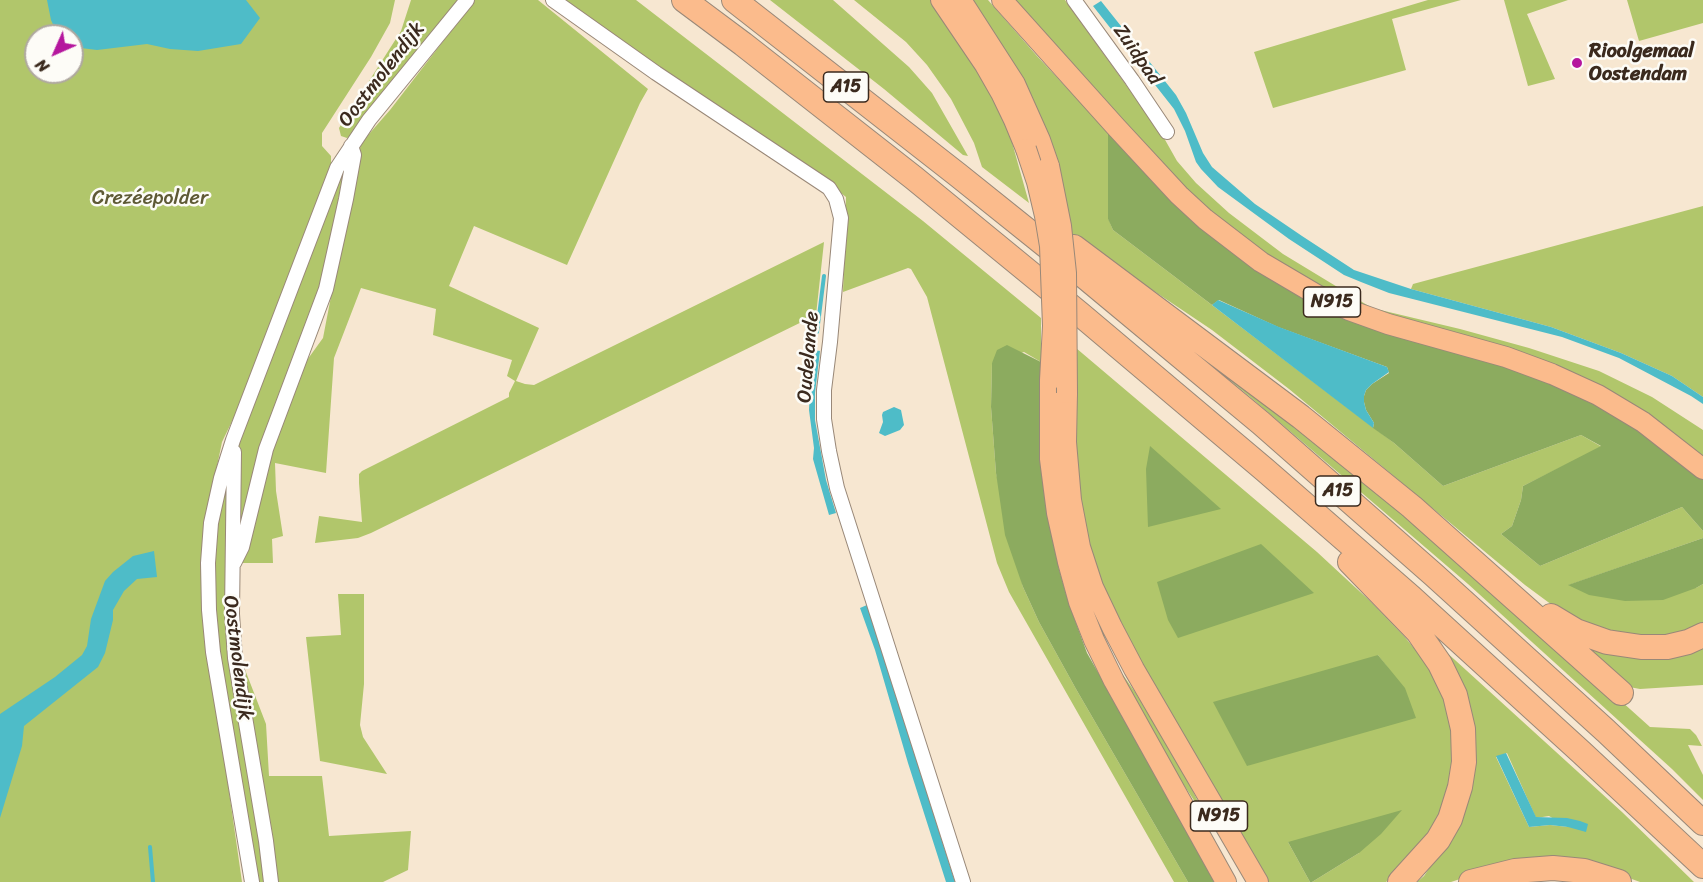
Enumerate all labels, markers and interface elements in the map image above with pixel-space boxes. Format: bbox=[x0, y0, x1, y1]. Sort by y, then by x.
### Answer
street label: Oostmolendijk bbox=[334, 18, 430, 132]
street label: Zuidpad bbox=[1107, 20, 1167, 90]
north arrow bbox=[24, 24, 84, 84]
place label: Rioolgemaal Oostendam bbox=[1589, 40, 1694, 87]
text: N bbox=[28, 51, 57, 80]
marker: Rioolgemaal Oostendam bbox=[1570, 56, 1584, 70]
road number: A15 bbox=[824, 72, 868, 102]
park label: Crezéepolder bbox=[92, 187, 208, 211]
road number: N915 bbox=[1304, 287, 1360, 317]
street label: Oudelande bbox=[793, 310, 825, 404]
road number: A15 bbox=[1316, 476, 1360, 506]
street label: Oostmolendijk bbox=[217, 594, 257, 722]
road number: N915 bbox=[1190, 801, 1248, 831]

